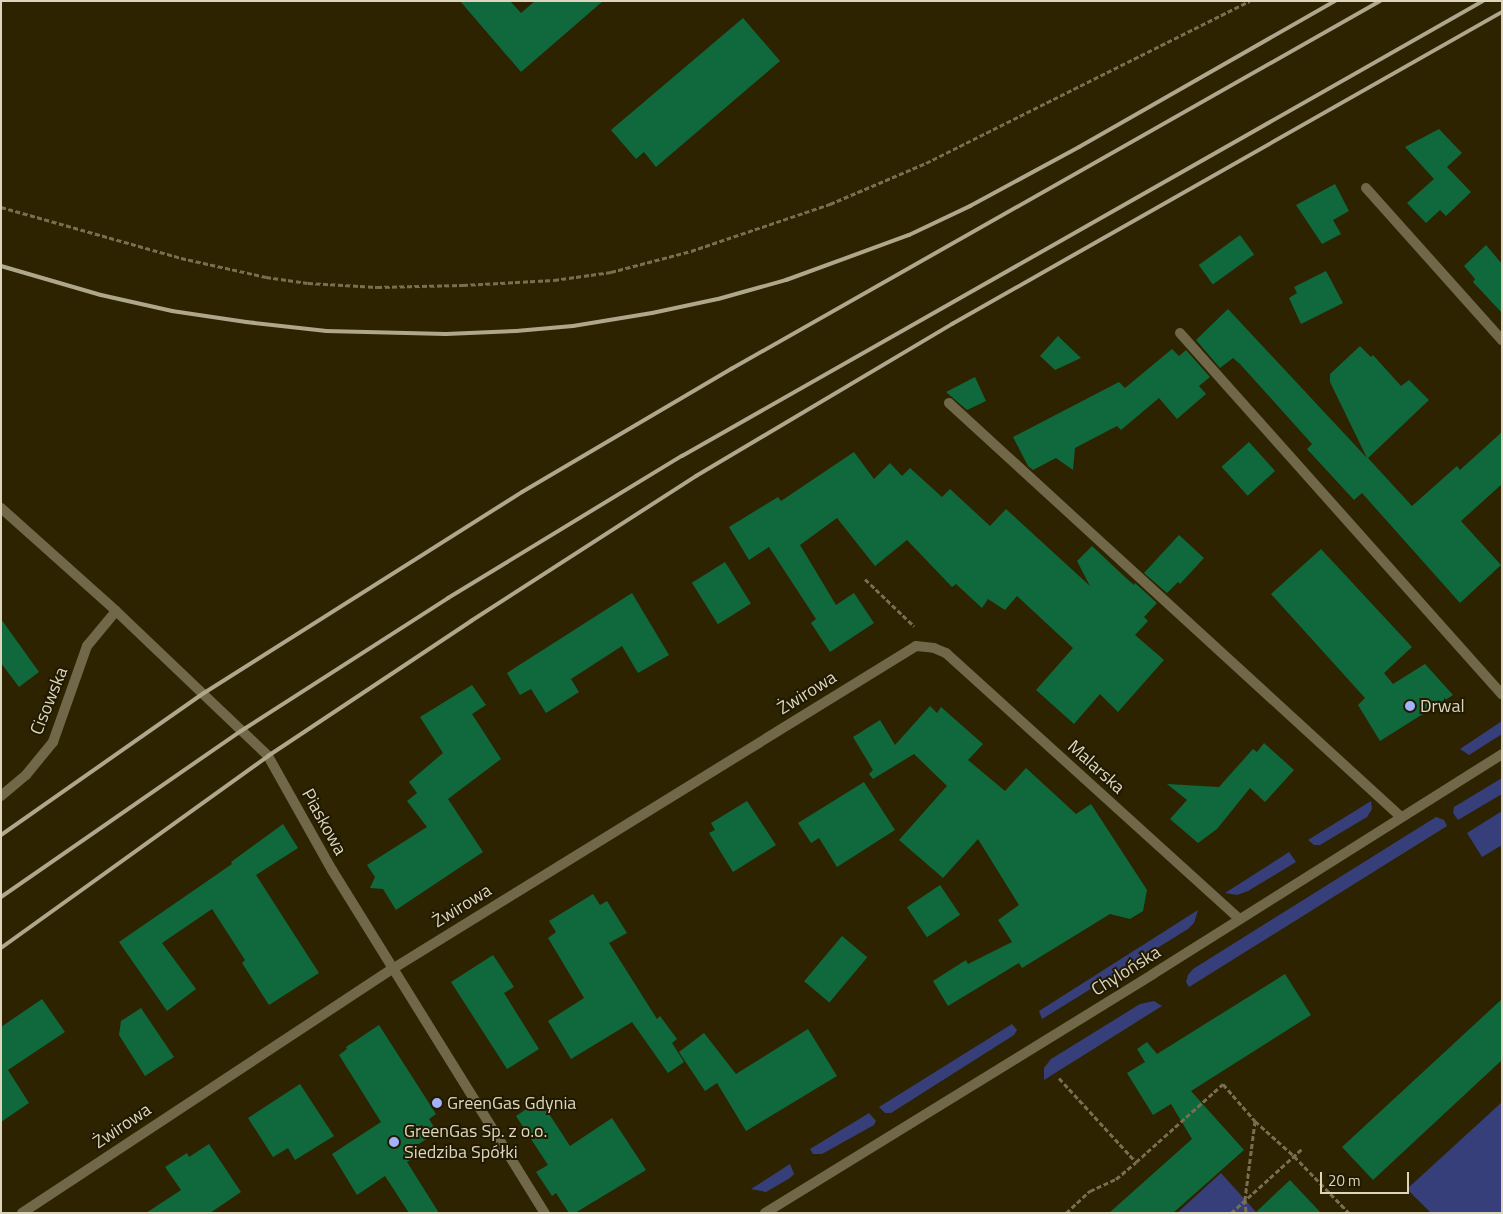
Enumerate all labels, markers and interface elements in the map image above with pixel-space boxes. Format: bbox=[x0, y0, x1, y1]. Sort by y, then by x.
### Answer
street label: Cisowska bbox=[26, 664, 72, 738]
street label: Żwirowa bbox=[774, 667, 840, 719]
place label: Drwal bbox=[1420, 695, 1465, 717]
marker: Drwal bbox=[1404, 700, 1416, 712]
street label: Malarska bbox=[1063, 736, 1129, 798]
street label: Piaskowa bbox=[297, 785, 351, 859]
street label: Żwirowa bbox=[429, 880, 495, 932]
street label: Chylońska bbox=[1087, 941, 1165, 1001]
place label: GreenGas Gdynia bbox=[447, 1092, 576, 1114]
marker: GreenGas Gdynia bbox=[431, 1097, 443, 1109]
street label: Żwirowa bbox=[89, 1099, 155, 1153]
place label: GreenGas Sp. z o.o. Siedziba Spółki bbox=[404, 1121, 547, 1164]
marker: GreenGas Sp. z o.o. Siedziba Spółki bbox=[388, 1136, 400, 1148]
scale bar bbox=[1323, 1162, 1412, 1194]
text: 20 m bbox=[1328, 1169, 1361, 1192]

